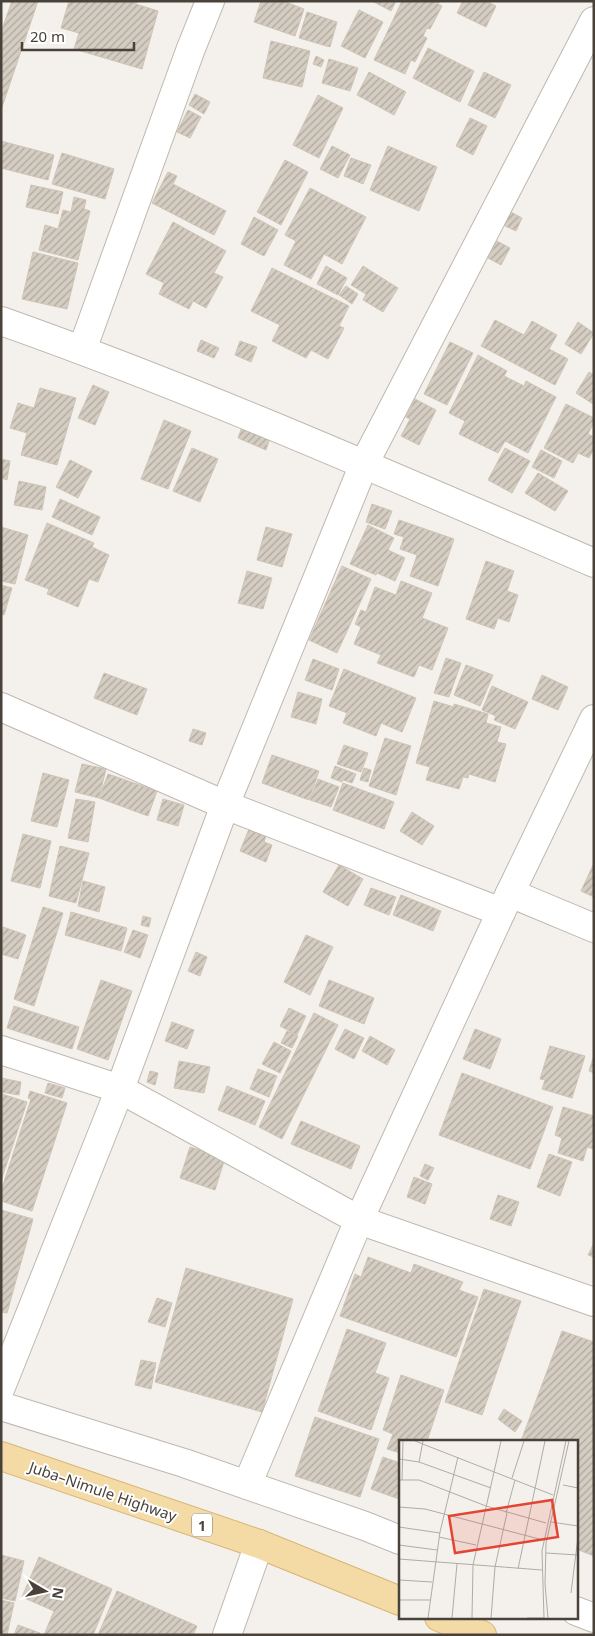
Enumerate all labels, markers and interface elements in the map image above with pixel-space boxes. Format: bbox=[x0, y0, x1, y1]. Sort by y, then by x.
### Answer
scale bar bbox=[22, 20, 135, 52]
text: 20 m bbox=[30, 26, 65, 46]
inset map bbox=[399, 1440, 578, 1618]
street label: Juba–Nimule Highway bbox=[25, 1456, 180, 1526]
road number: 1 bbox=[192, 1514, 212, 1536]
north arrow bbox=[20, 1566, 70, 1616]
text: N bbox=[48, 1586, 69, 1600]

